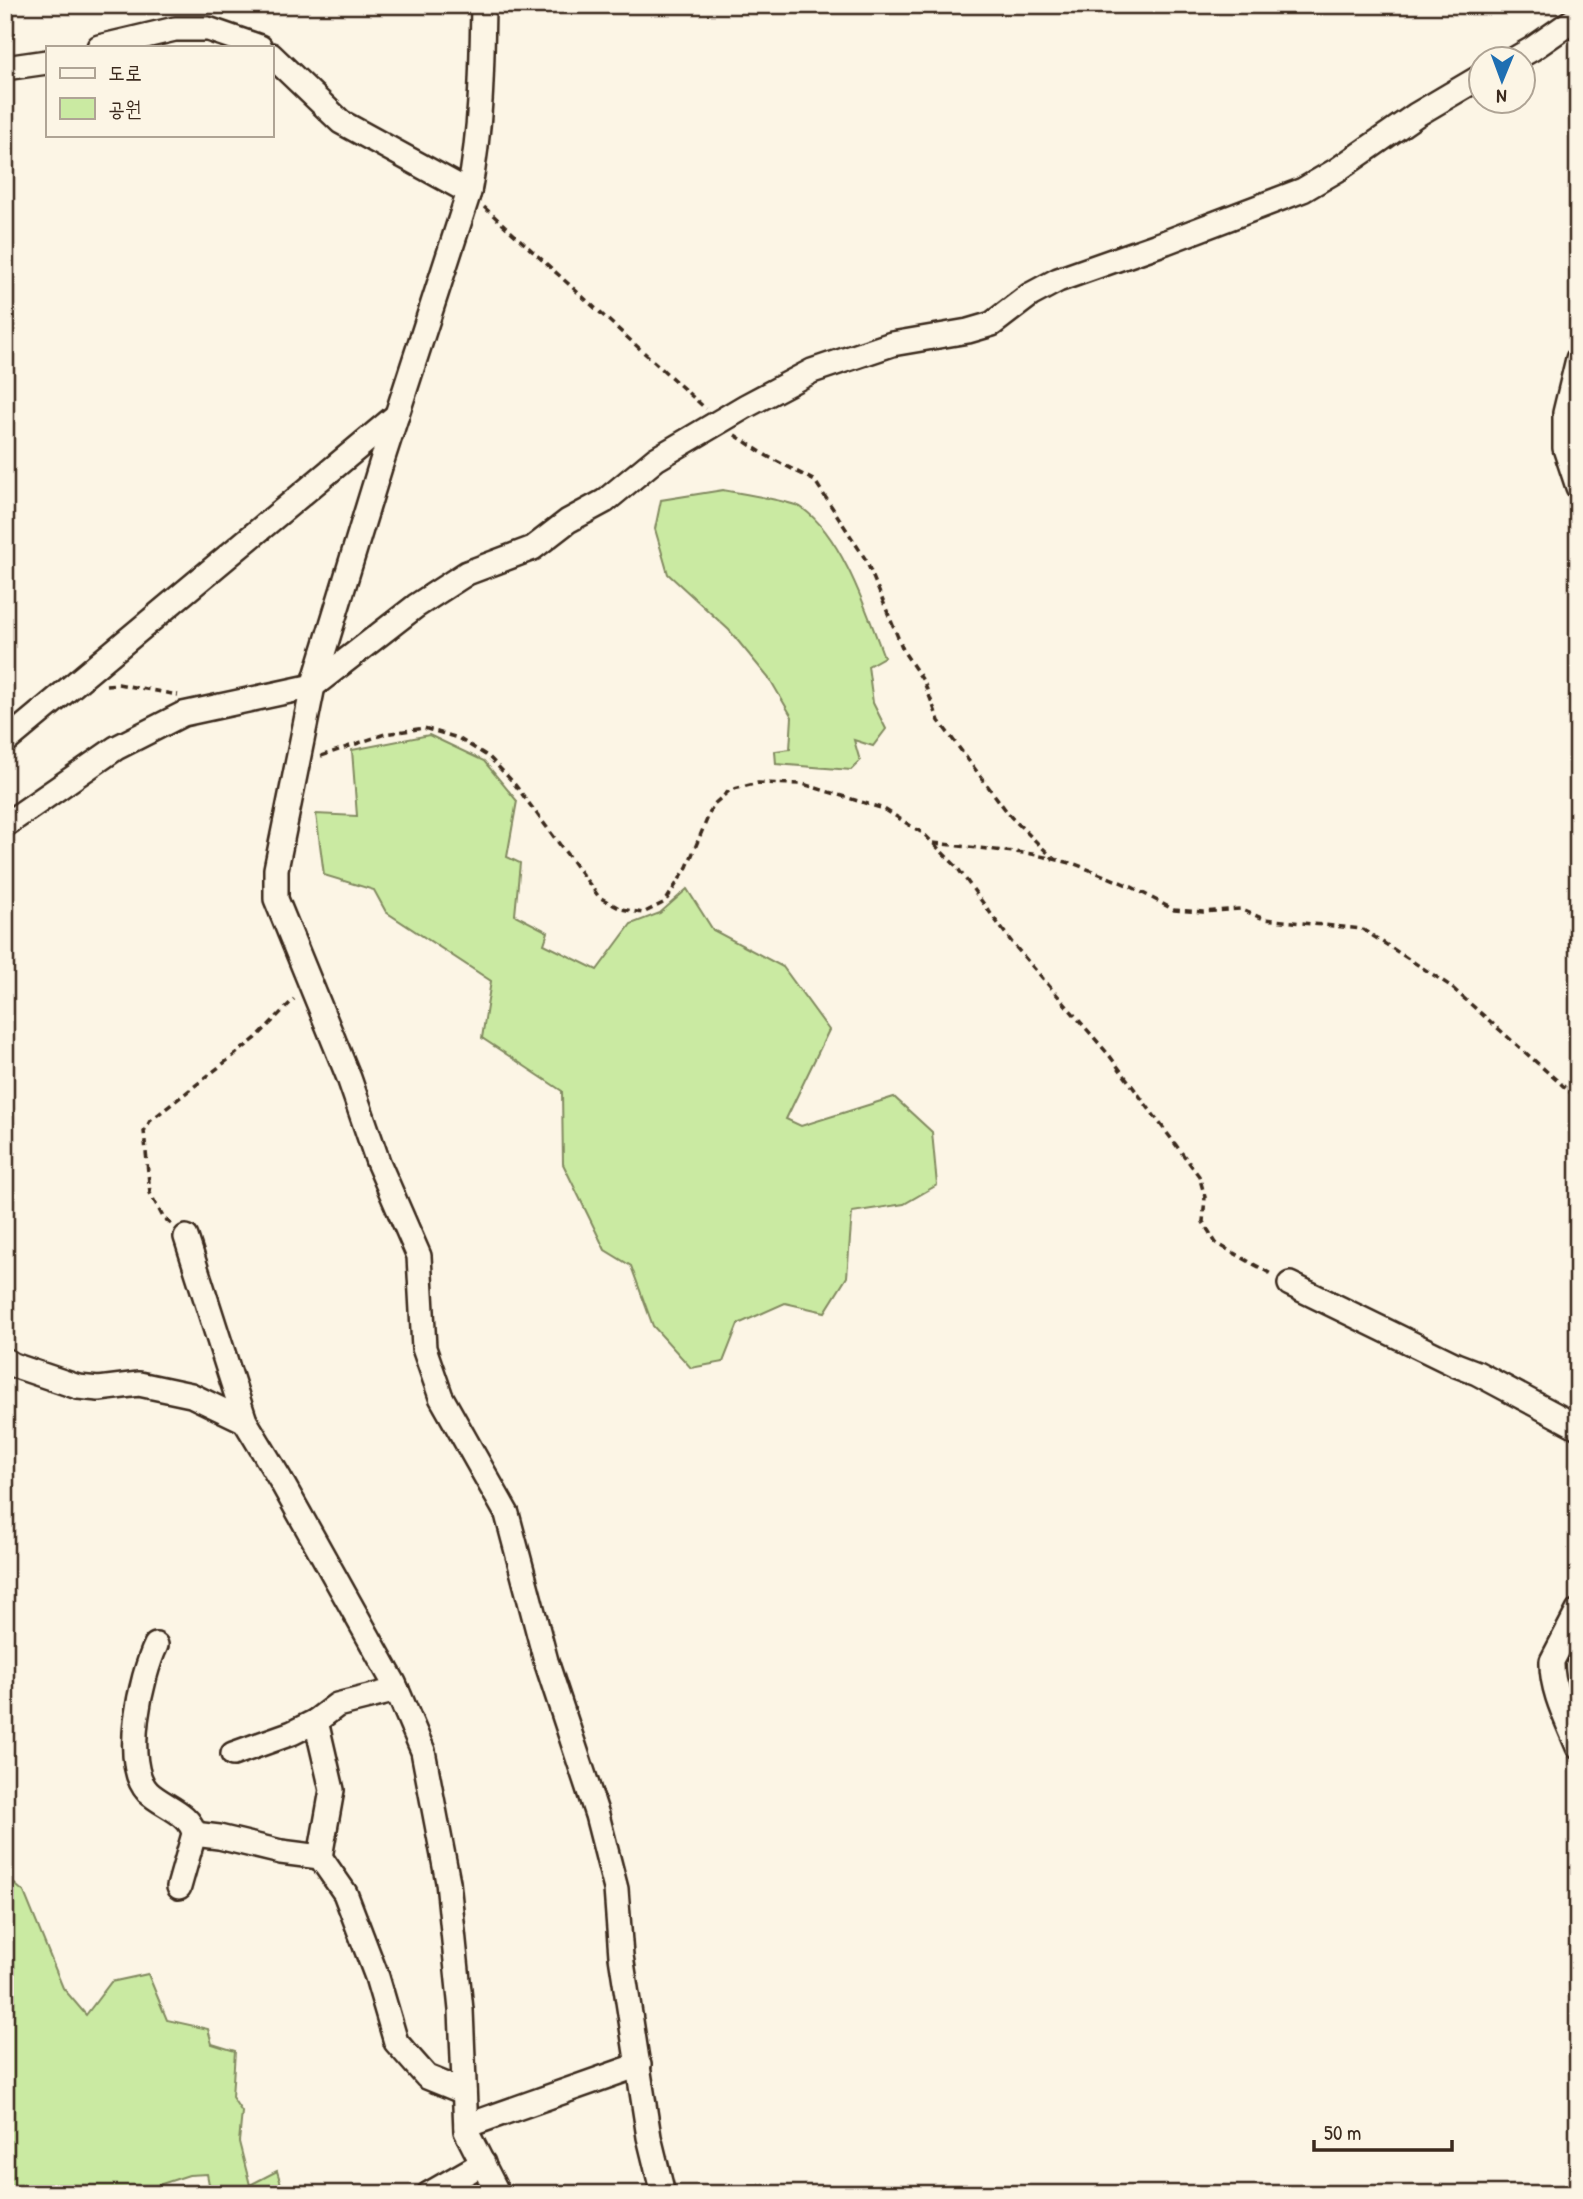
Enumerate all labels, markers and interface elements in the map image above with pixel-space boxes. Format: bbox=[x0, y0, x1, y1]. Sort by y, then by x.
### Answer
legend bbox=[46, 46, 273, 136]
north arrow bbox=[1468, 46, 1538, 116]
text: 도로 bbox=[108, 58, 142, 87]
text: N bbox=[1496, 84, 1507, 110]
text: 공원 bbox=[108, 94, 142, 123]
scale bar bbox=[1314, 2108, 1452, 2152]
text: 50 m bbox=[1324, 2118, 1361, 2147]

